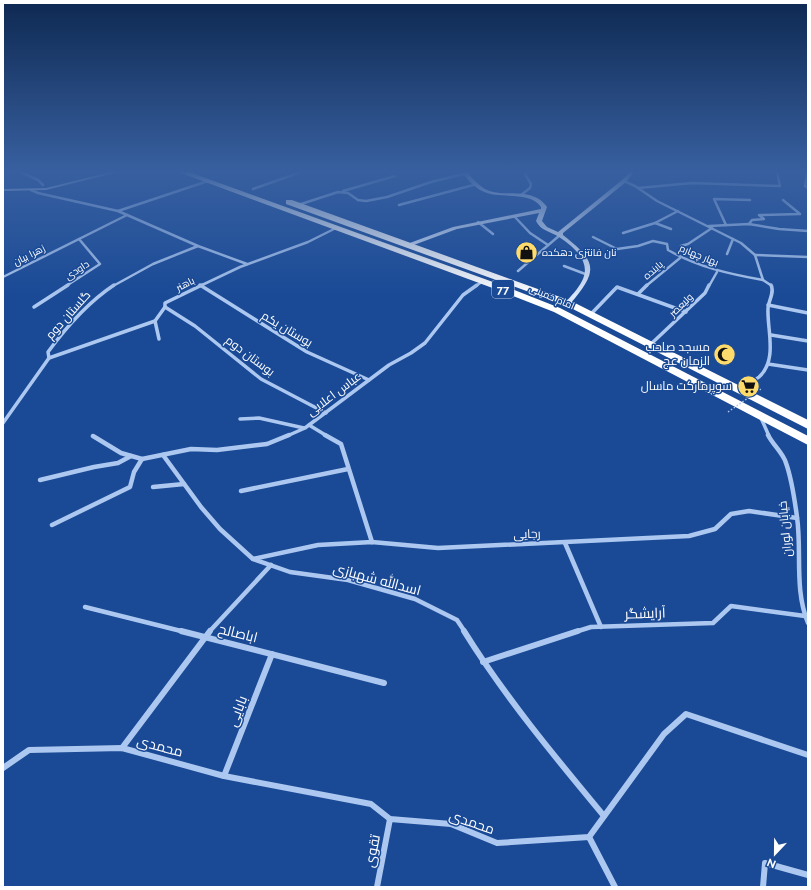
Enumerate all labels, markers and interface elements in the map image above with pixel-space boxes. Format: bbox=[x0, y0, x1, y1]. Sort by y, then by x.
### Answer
shop icon: نان فانتزی دهکده bbox=[513, 239, 539, 265]
street label: زهرا بیان bbox=[11, 242, 47, 269]
street label: بهار چهارم bbox=[677, 242, 720, 270]
place label: نان فانتزی دهکده bbox=[542, 247, 617, 259]
street label: داودی bbox=[63, 258, 92, 283]
street label: پاینده bbox=[641, 258, 666, 282]
street label: باهنر bbox=[173, 275, 196, 294]
road number: 77 bbox=[492, 280, 514, 298]
street label: امام خمینی bbox=[527, 283, 576, 313]
street label: گلستان دوم bbox=[43, 288, 94, 343]
street label: ولیعصر bbox=[666, 291, 695, 320]
street label: بوستان یکم bbox=[258, 308, 315, 351]
street label: بوستان دوم bbox=[222, 333, 277, 380]
place label: مسجد صاحب الزمان عج bbox=[645, 340, 710, 369]
mosque icon: مسجد صاحب الزمان عج bbox=[712, 341, 738, 367]
street label: عباس اعلایی bbox=[304, 369, 364, 419]
supermarket icon: سوپرمارکت ماسال bbox=[735, 373, 761, 399]
place label: سوپرمارکت ماسال bbox=[641, 379, 732, 395]
street label: خیابان لوران bbox=[776, 500, 794, 558]
street label: رجایی bbox=[513, 527, 541, 541]
street label: اسدالله شهبازی bbox=[331, 559, 423, 598]
street label: آرایشگر bbox=[623, 604, 666, 622]
street label: اباصالح bbox=[216, 620, 259, 647]
street label: بابایی bbox=[224, 693, 250, 729]
street label: محمدی bbox=[135, 732, 185, 760]
street label: محمدی bbox=[447, 807, 497, 837]
street label: تقوی bbox=[361, 833, 383, 869]
north arrow bbox=[755, 834, 795, 874]
text: N bbox=[765, 855, 778, 870]

